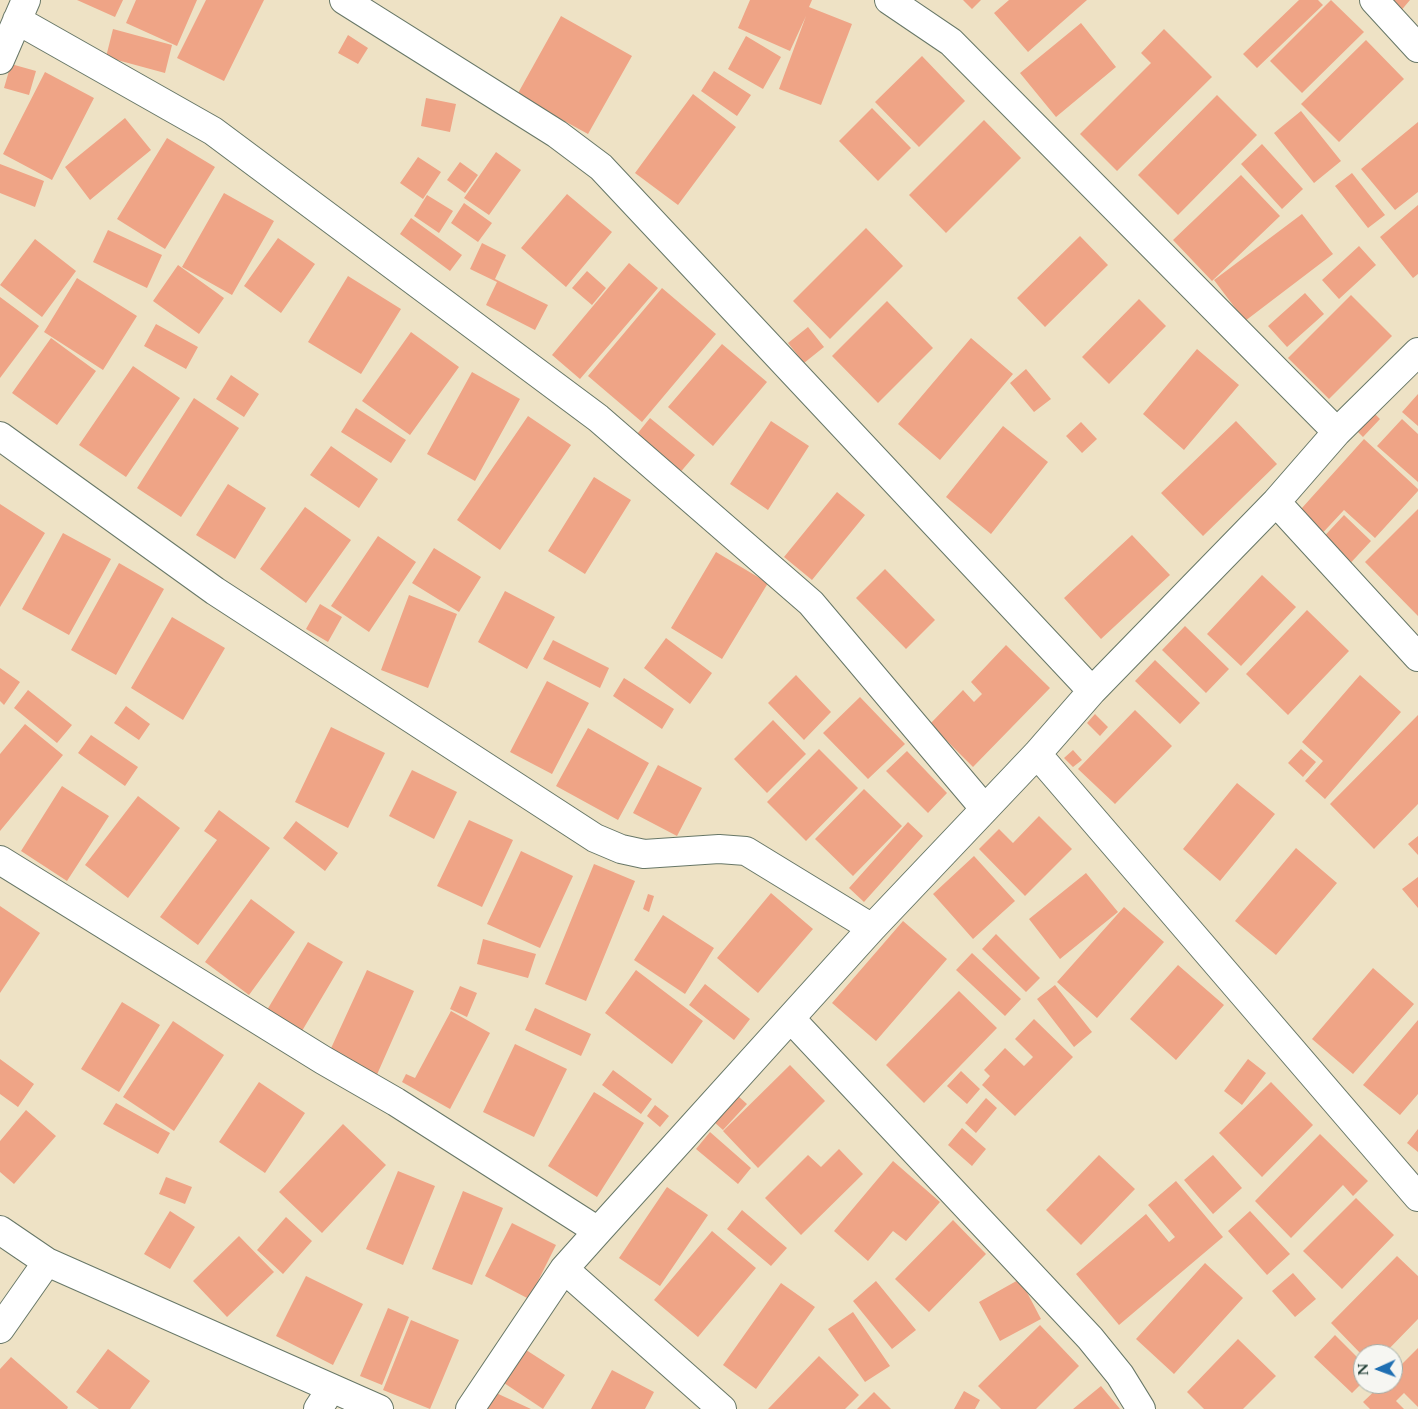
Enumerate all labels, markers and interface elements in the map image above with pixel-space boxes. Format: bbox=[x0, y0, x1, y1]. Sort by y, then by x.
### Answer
north arrow bbox=[1353, 1344, 1403, 1394]
text: N bbox=[1354, 1363, 1373, 1376]

